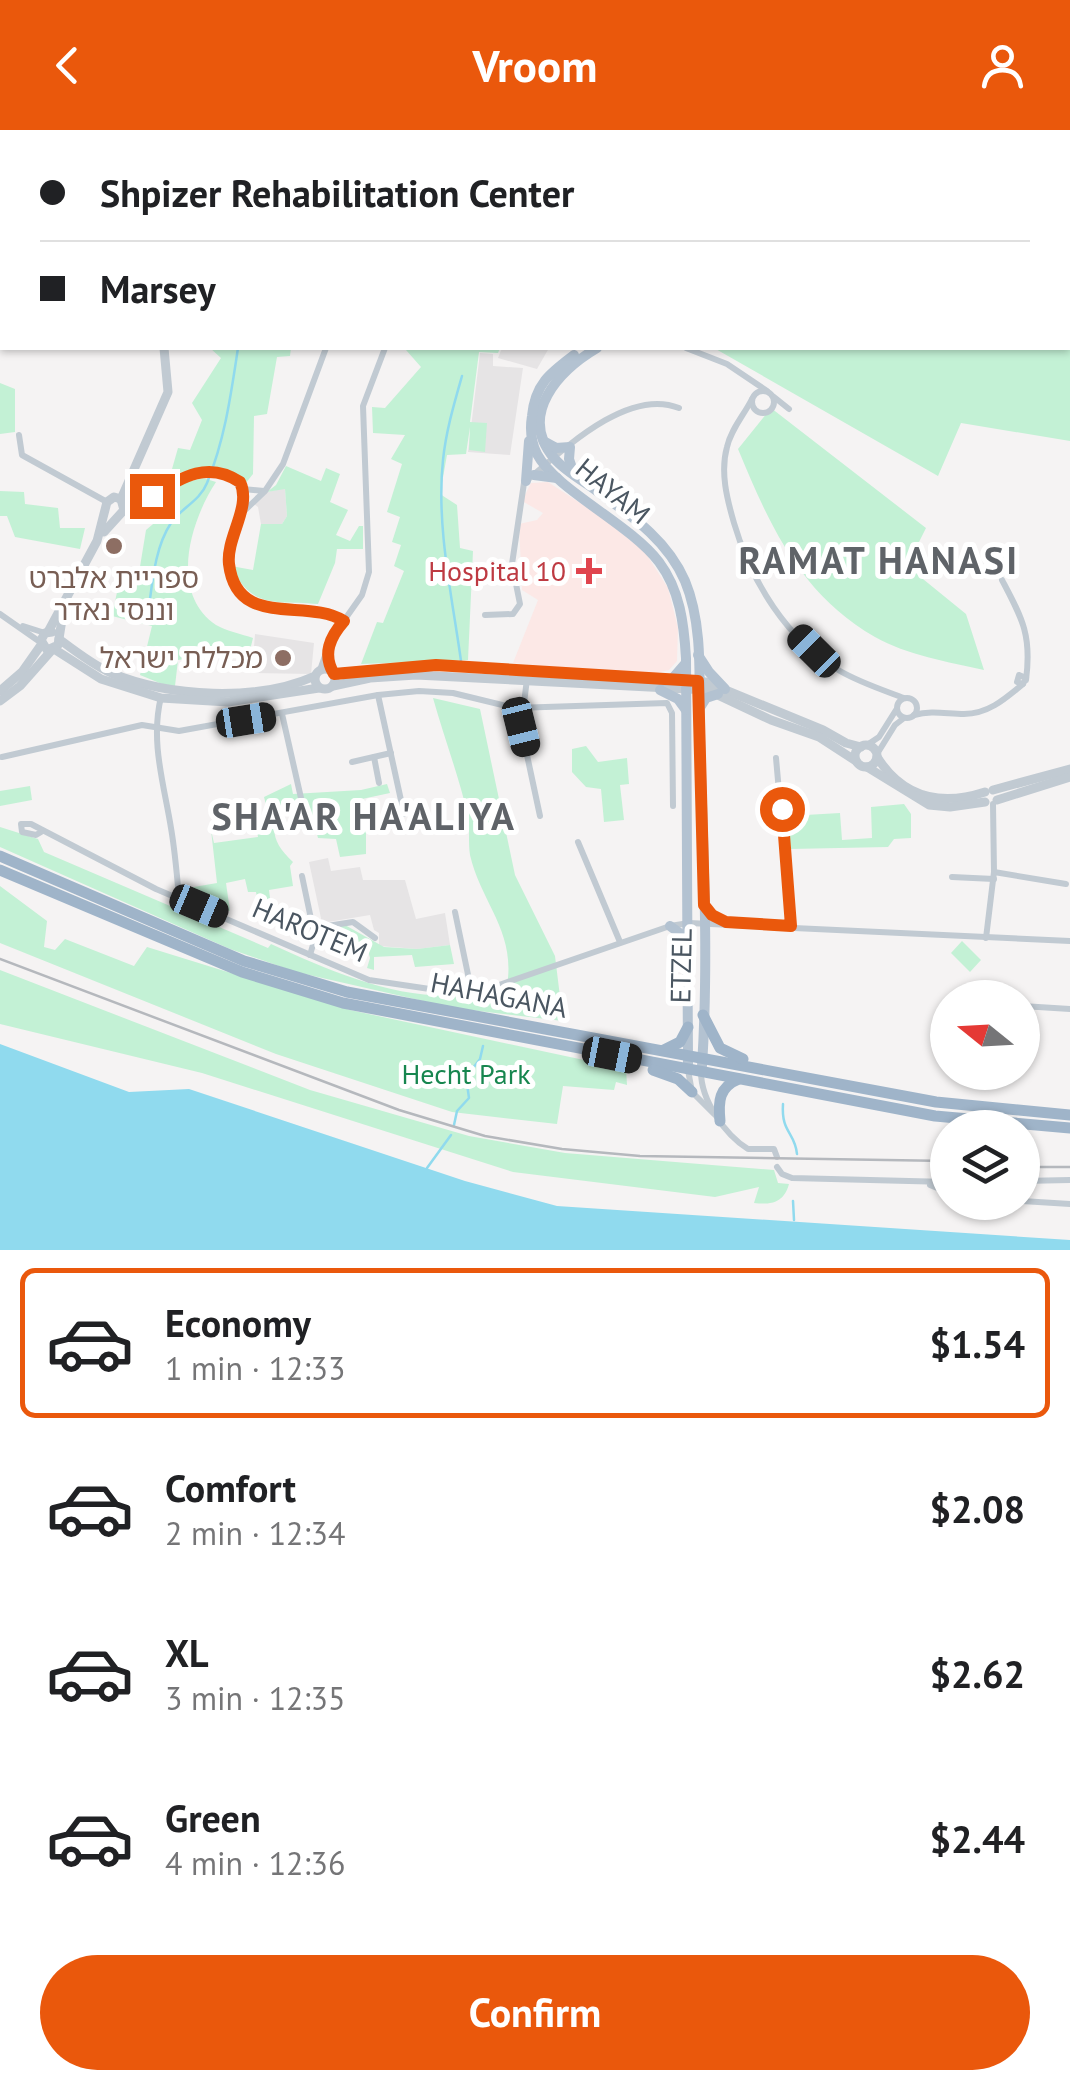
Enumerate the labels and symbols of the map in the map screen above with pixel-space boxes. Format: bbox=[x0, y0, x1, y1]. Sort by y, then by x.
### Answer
street label: HAYAM bbox=[568, 449, 658, 532]
route end bbox=[130, 474, 175, 519]
marker: ספריית אלברט וננסי נאדר bbox=[103, 535, 125, 557]
district label: RAMAT HANASI bbox=[738, 535, 1020, 584]
place label: Hospital 10 bbox=[428, 552, 566, 589]
marker: Hospital 10 bbox=[576, 558, 602, 584]
place label: ספריית אלברט וננסי נאדר bbox=[29, 559, 199, 628]
car bbox=[782, 619, 846, 683]
place label: מכללת ישראל bbox=[100, 639, 263, 676]
marker: מכללת ישראל bbox=[272, 647, 294, 669]
car bbox=[499, 694, 543, 760]
car bbox=[214, 700, 278, 740]
route start bbox=[760, 787, 805, 832]
district label: SHA'AR HA'ALIYA bbox=[211, 791, 517, 840]
car bbox=[166, 880, 232, 932]
street label: HAROTEM bbox=[247, 889, 373, 970]
street label: ETZEL bbox=[661, 928, 700, 1004]
street label: HAHAGANA bbox=[428, 963, 571, 1026]
north arrow bbox=[930, 980, 1040, 1090]
car bbox=[580, 1035, 644, 1075]
park label: Hecht Park bbox=[401, 1055, 531, 1092]

